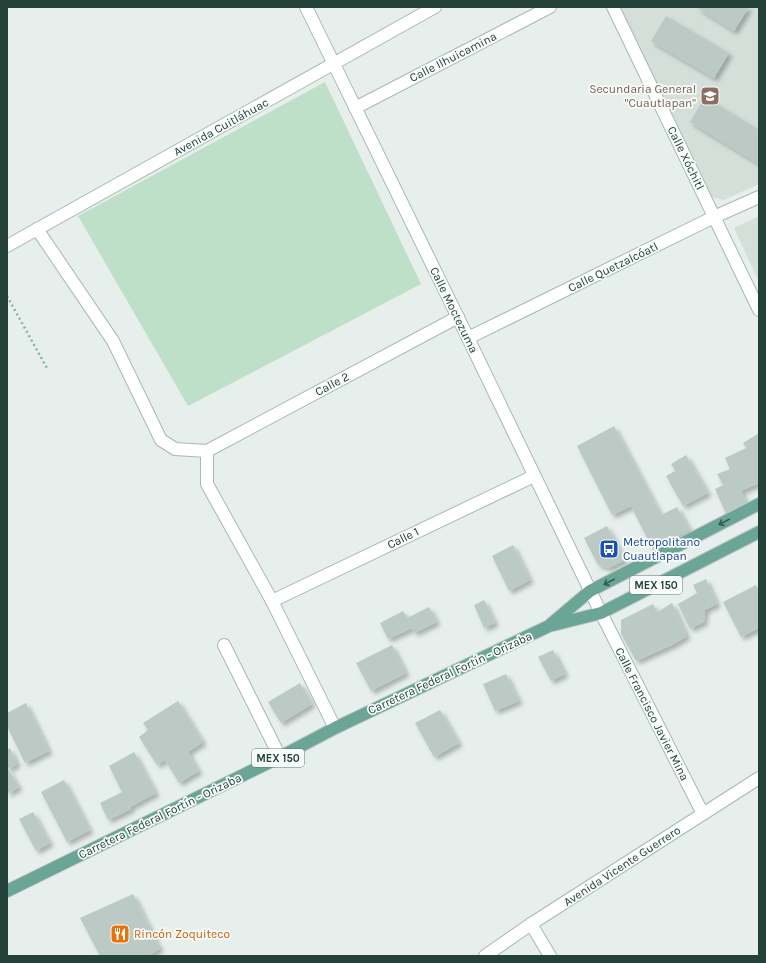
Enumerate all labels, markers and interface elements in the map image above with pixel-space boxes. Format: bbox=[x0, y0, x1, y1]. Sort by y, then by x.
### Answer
street label: Calle Ilhuicamina bbox=[407, 29, 499, 85]
place label: Secundaria General "Cuautlapan" bbox=[589, 82, 696, 110]
school or university icon: Secundaria General "Cuautlapan" bbox=[699, 85, 721, 107]
street label: Avenida Cuitláhuac bbox=[171, 95, 271, 159]
street label: Calle Xóchitl bbox=[665, 124, 707, 192]
street label: Calle Quetzalcóatl bbox=[566, 239, 660, 295]
street label: Calle Moctezuma bbox=[427, 265, 481, 355]
street label: Calle 2 bbox=[313, 369, 352, 399]
one-way arrow bbox=[719, 518, 731, 526]
street label: Calle 1 bbox=[385, 524, 421, 552]
place label: Metropolitano Cuautlapan bbox=[623, 535, 700, 563]
bus stop icon: Metropolitano Cuautlapan bbox=[598, 538, 620, 560]
road number: MEX 150 bbox=[630, 576, 682, 594]
one-way arrow bbox=[603, 578, 615, 586]
street label: Carretera Federal Fortín - Orizaba bbox=[366, 629, 534, 717]
street label: Calle Francisco Javier Mina bbox=[612, 645, 692, 783]
road number: MEX 150 bbox=[252, 749, 304, 767]
street label: Carretera Federal Fortín - Orizaba bbox=[76, 770, 244, 862]
street label: Avenida Vicente Guerrero bbox=[561, 823, 683, 909]
restaurant icon: Rincón Zoquiteco bbox=[109, 923, 131, 945]
place label: Rincón Zoquiteco bbox=[134, 927, 230, 941]

